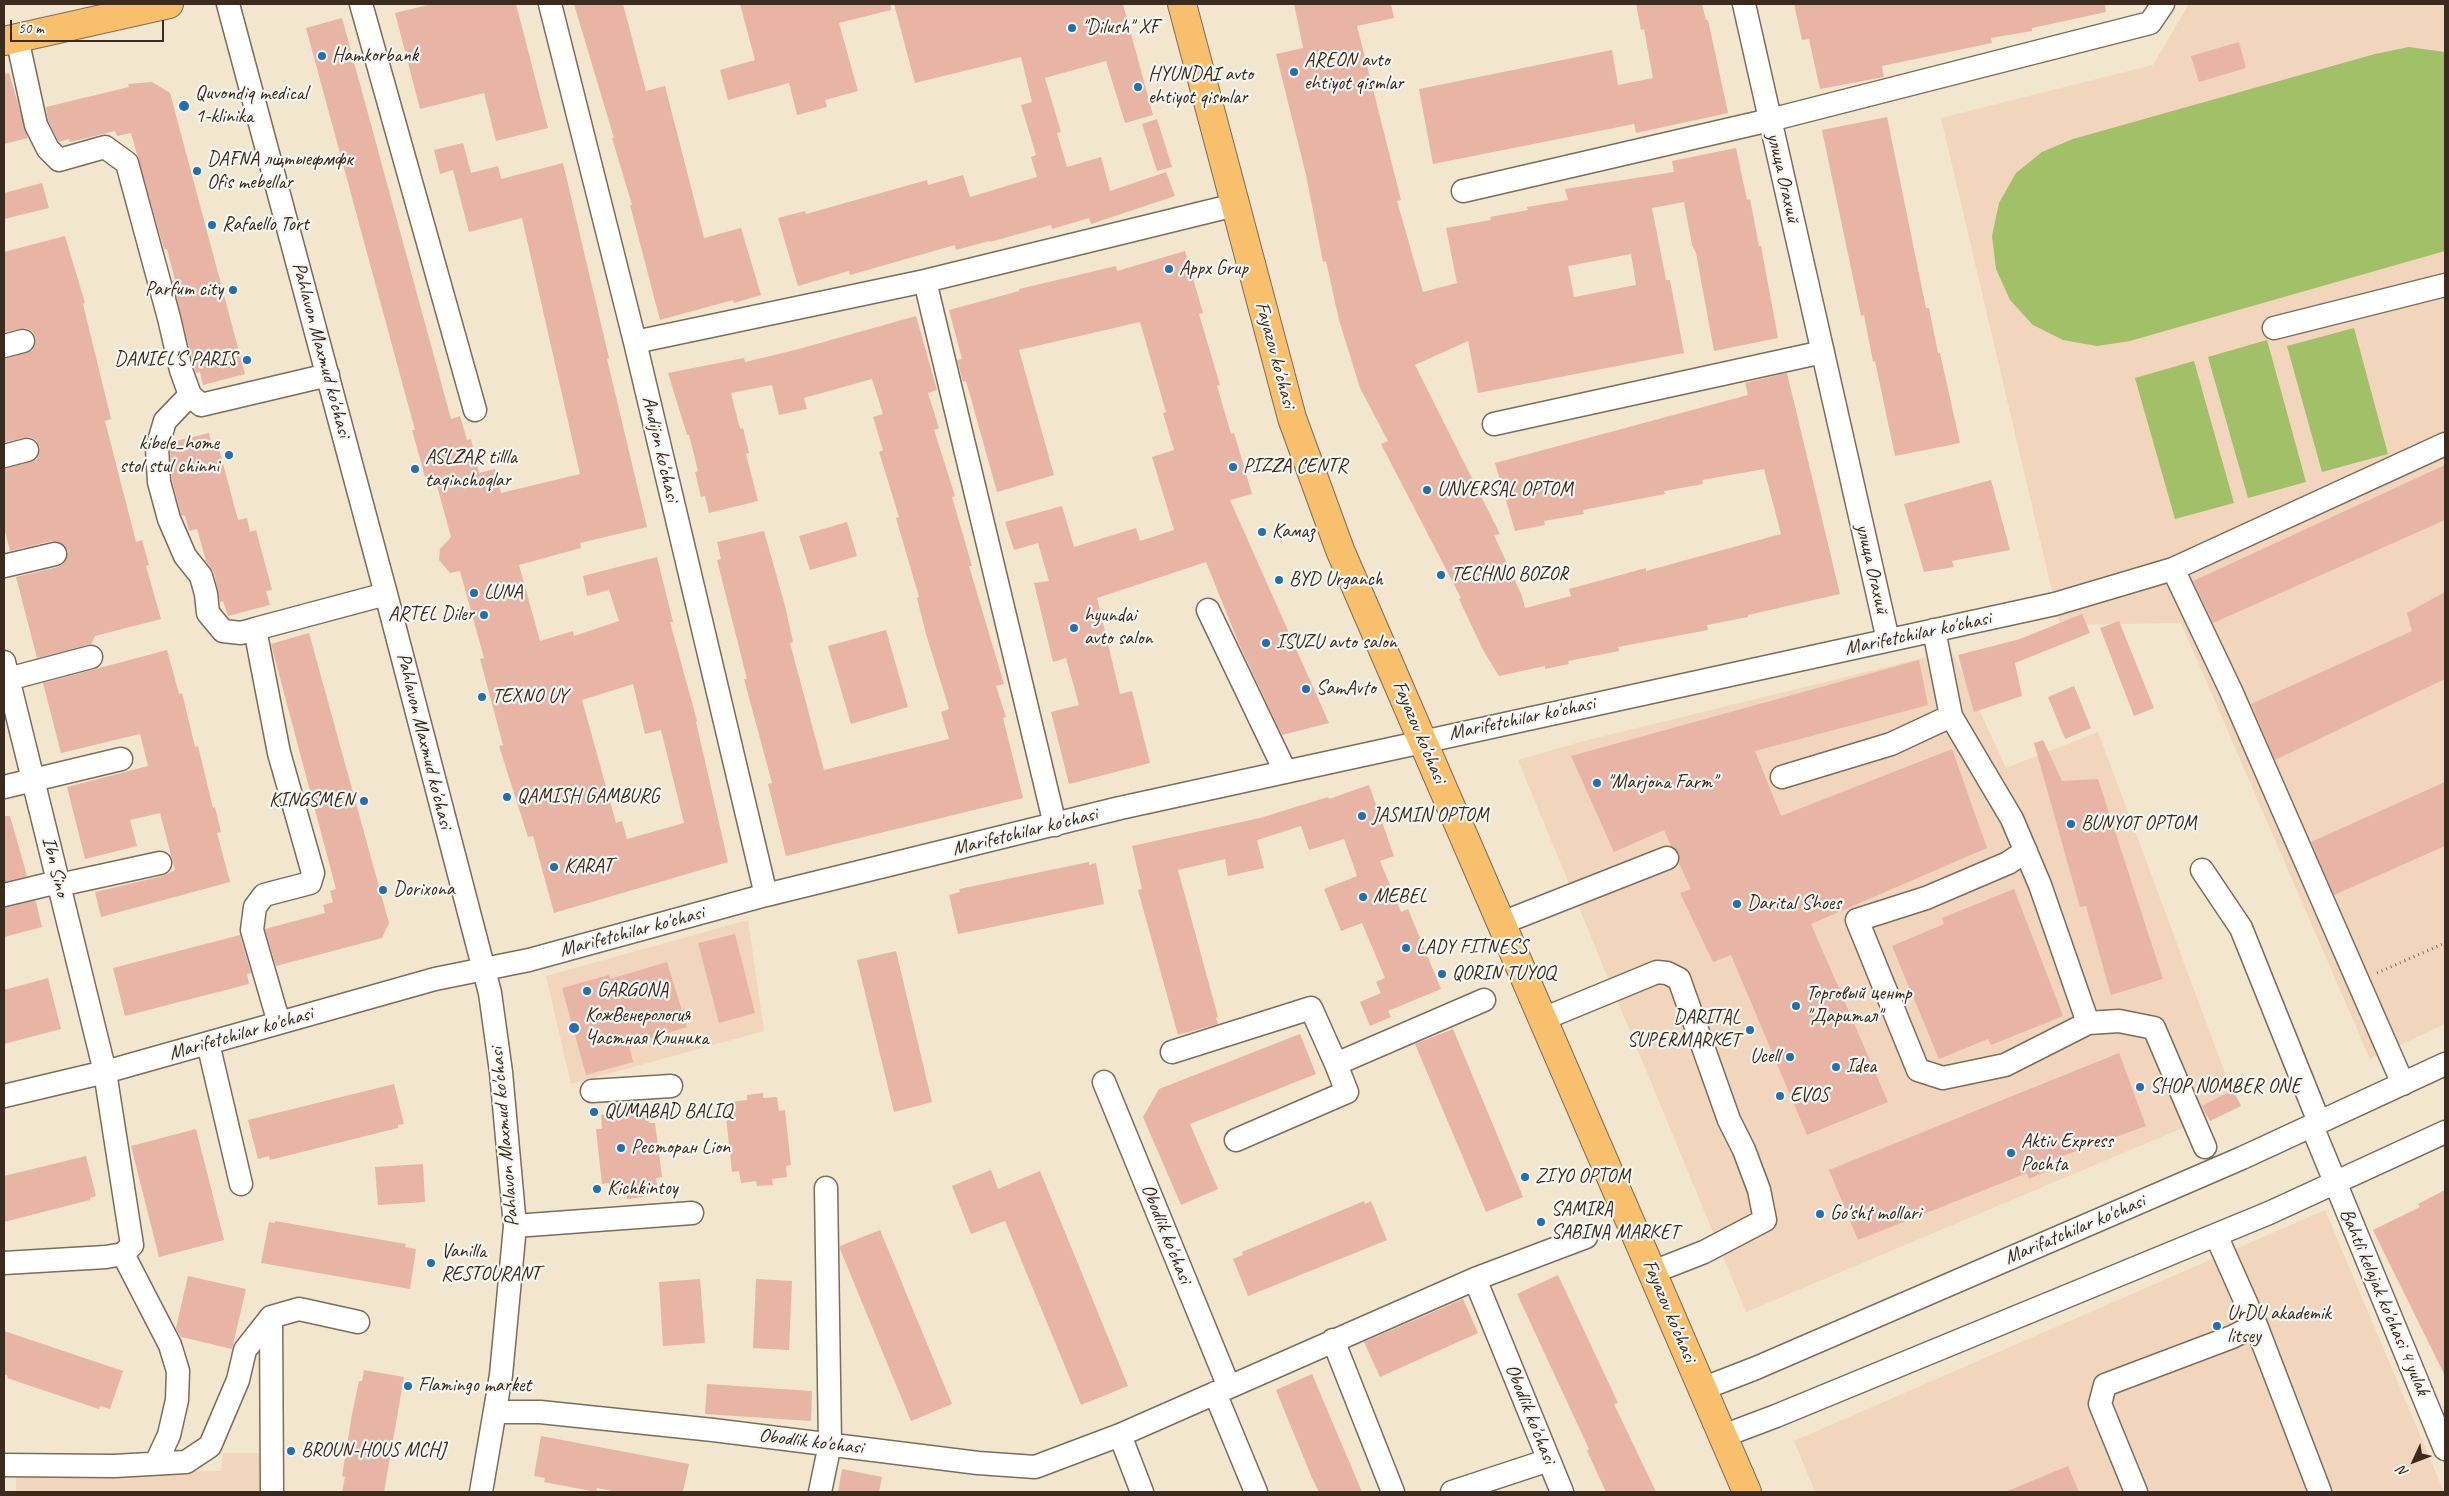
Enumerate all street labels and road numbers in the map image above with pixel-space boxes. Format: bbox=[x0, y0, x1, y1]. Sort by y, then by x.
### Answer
street label: улица Огахий bbox=[1761, 131, 1805, 225]
street label: Pahlavon Maxmud ko'chasi bbox=[286, 260, 356, 440]
street label: Fayazov ko'chasi bbox=[1249, 299, 1301, 411]
street label: Andijon ko'chasi bbox=[636, 394, 684, 504]
street label: улица Огахий bbox=[1850, 522, 1894, 616]
street label: Marifetchilar ko'chasi bbox=[1843, 607, 1993, 661]
street label: Pahlavon Maxmud ko'chasi bbox=[391, 651, 457, 831]
street label: Fayazov ko'chasi bbox=[1387, 677, 1451, 787]
street label: Marifetchilar ko'chasi bbox=[1447, 692, 1597, 746]
street label: Marifetchilar ko'chasi bbox=[950, 802, 1100, 862]
street label: Ibn Sino bbox=[36, 835, 74, 899]
street label: Marifetchilar ko'chasi bbox=[557, 901, 707, 963]
street label: Marifetchilar ko'chasi bbox=[166, 1002, 316, 1066]
street label: Pahlavon Maxmud ko'chasi bbox=[485, 1046, 525, 1228]
street label: Obodlik ko'chasi bbox=[1135, 1181, 1197, 1287]
street label: Marifatchilar ko'chasi bbox=[2001, 1190, 2149, 1270]
street label: Bahtli kelajak ko'chasi 4 yulak bbox=[2334, 1205, 2434, 1399]
street label: Fayazov ko'chasi bbox=[1637, 1256, 1701, 1366]
street label: Obodlik ko'chasi bbox=[1499, 1361, 1561, 1467]
street label: Obodlik ko'chasi bbox=[757, 1424, 865, 1460]

